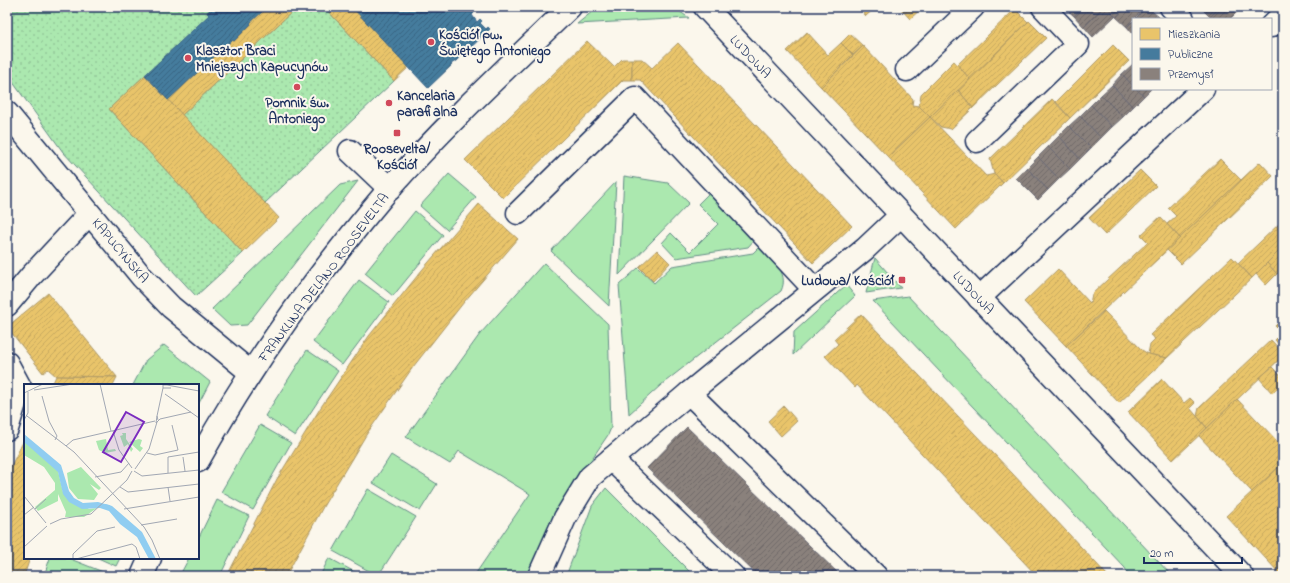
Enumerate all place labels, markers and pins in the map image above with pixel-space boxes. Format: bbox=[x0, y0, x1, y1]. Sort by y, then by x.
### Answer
place label: Kościół pw. Świętego Antoniego bbox=[439, 25, 551, 64]
marker: Kościół pw. Świętego Antoniego bbox=[426, 37, 436, 47]
place label: Klasztor Braci Mniejszych Kapucynów bbox=[196, 41, 328, 80]
marker: Klasztor Braci Mniejszych Kapucynów bbox=[183, 53, 193, 63]
marker: Pomnik św. Antoniego bbox=[292, 82, 302, 92]
place label: Kancelaria parafialna bbox=[397, 86, 458, 123]
place label: Pomnik św. Antoniego bbox=[265, 93, 329, 132]
marker: Kancelaria parafialna bbox=[384, 98, 394, 108]
marker: Roosevelta/ Kościół bbox=[392, 128, 402, 138]
place label: Roosevelta/ Kościół bbox=[363, 139, 431, 176]
place label: Ludowa/ Kościół bbox=[801, 271, 895, 292]
marker: Ludowa/ Kościół bbox=[897, 275, 907, 285]

